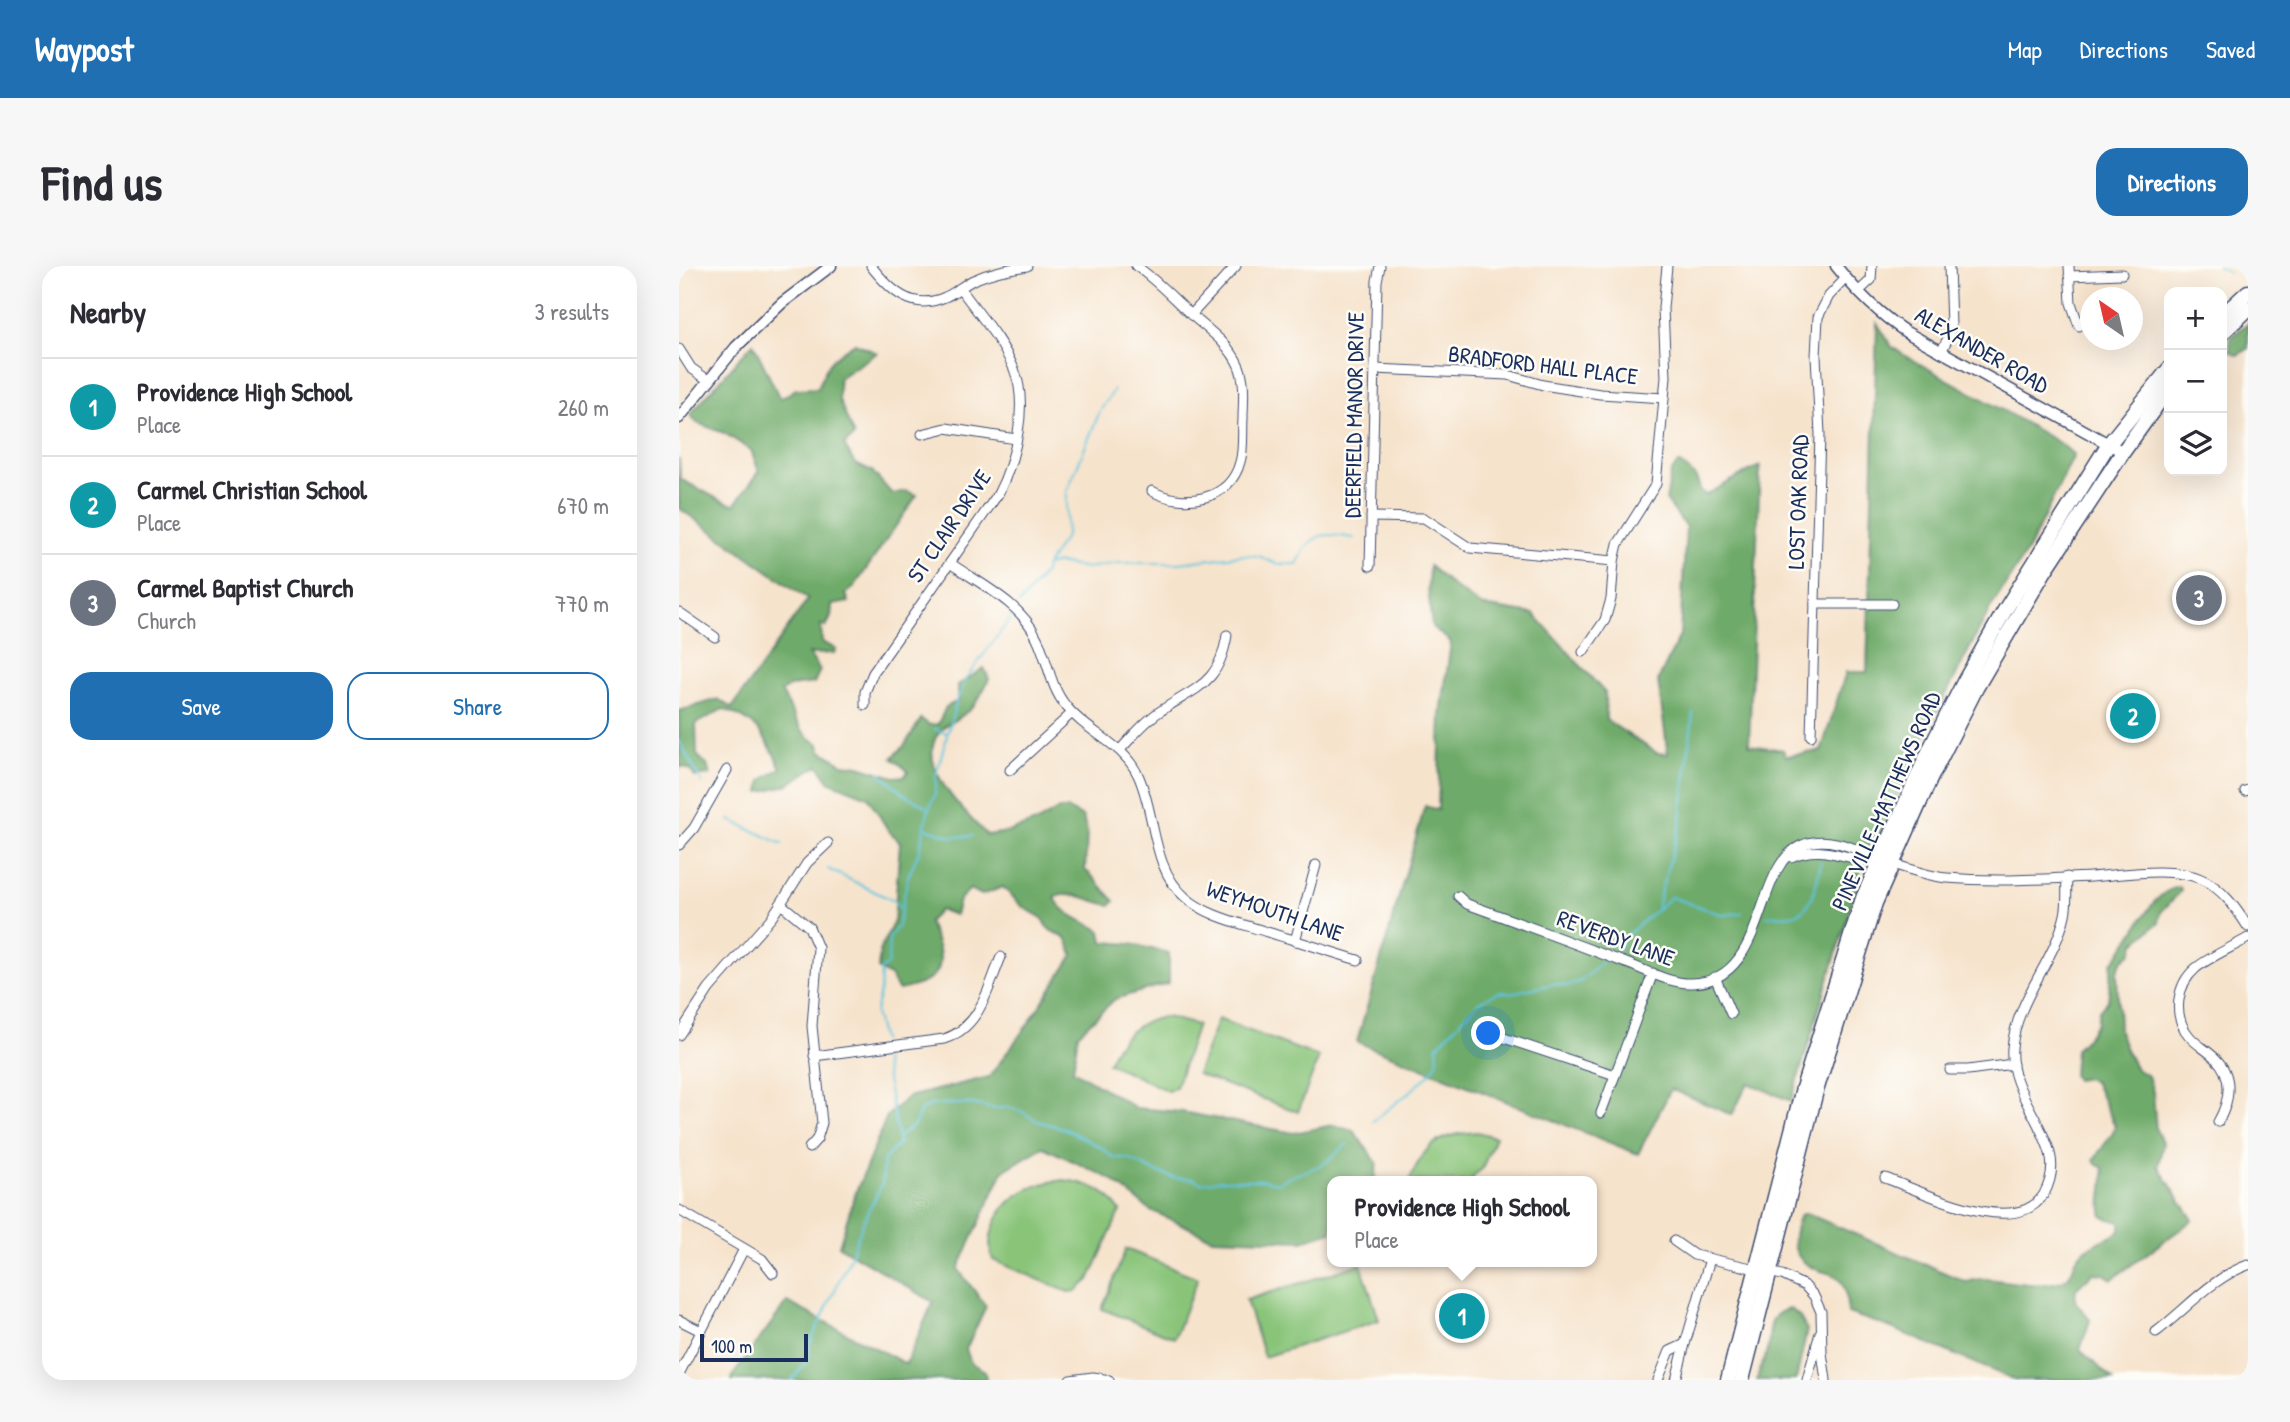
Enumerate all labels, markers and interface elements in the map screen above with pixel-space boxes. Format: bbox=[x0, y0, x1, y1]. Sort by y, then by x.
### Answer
text: Waypost bbox=[35, 27, 134, 71]
text: Map bbox=[2008, 33, 2042, 65]
text: Directions bbox=[2080, 33, 2168, 65]
text: Saved bbox=[2206, 33, 2255, 65]
button: Directions bbox=[2096, 148, 2248, 216]
text: Find us bbox=[42, 149, 162, 215]
north arrow bbox=[2080, 287, 2143, 350]
map controls bbox=[2164, 287, 2227, 476]
button: + bbox=[2164, 287, 2227, 350]
text: Nearby bbox=[70, 292, 146, 332]
text: 3 results bbox=[534, 296, 609, 327]
street label: ALEXANDER ROAD bbox=[1910, 299, 2055, 400]
street label: DEERFIELD MANOR DRIVE bbox=[1336, 312, 1371, 518]
street label: BRADFORD HALL PLACE bbox=[1447, 338, 1639, 391]
button: − bbox=[2164, 350, 2227, 413]
text: Providence High School bbox=[137, 374, 352, 409]
text: 1 bbox=[89, 392, 97, 423]
text: 260 m bbox=[558, 392, 609, 423]
text: Place bbox=[137, 409, 181, 440]
button: layers bbox=[2164, 413, 2227, 476]
street label: LOST OAK ROAD bbox=[1780, 434, 1815, 570]
street label: ST CLAIR DRIVE bbox=[899, 463, 998, 588]
text: Carmel Christian School bbox=[137, 472, 367, 507]
text: 2 bbox=[88, 490, 98, 521]
text: 670 m bbox=[557, 490, 609, 521]
text: Place bbox=[137, 507, 181, 538]
text: Carmel Baptist Church bbox=[137, 570, 353, 605]
pin: 3 bbox=[2176, 572, 2222, 624]
text: 3 bbox=[88, 588, 98, 619]
text: 770 m bbox=[555, 588, 609, 619]
text: Church bbox=[137, 605, 196, 636]
button: Save bbox=[70, 672, 333, 740]
button: Share bbox=[347, 672, 609, 740]
street label: PINEVILLE-MATTHEWS ROAD bbox=[1823, 686, 1948, 915]
pin: 2 bbox=[2110, 690, 2156, 742]
street label: WEYMOUTH LANE bbox=[1203, 873, 1348, 948]
street label: REVERDY LANE bbox=[1553, 902, 1679, 973]
your location bbox=[1471, 1016, 1505, 1050]
popup bbox=[1327, 1176, 1597, 1267]
text: Providence High School bbox=[1354, 1189, 1570, 1224]
text: Place bbox=[1354, 1224, 1399, 1255]
pin: 1 bbox=[1439, 1290, 1485, 1342]
scale bar bbox=[700, 1331, 809, 1363]
text: 100 m bbox=[711, 1333, 752, 1359]

